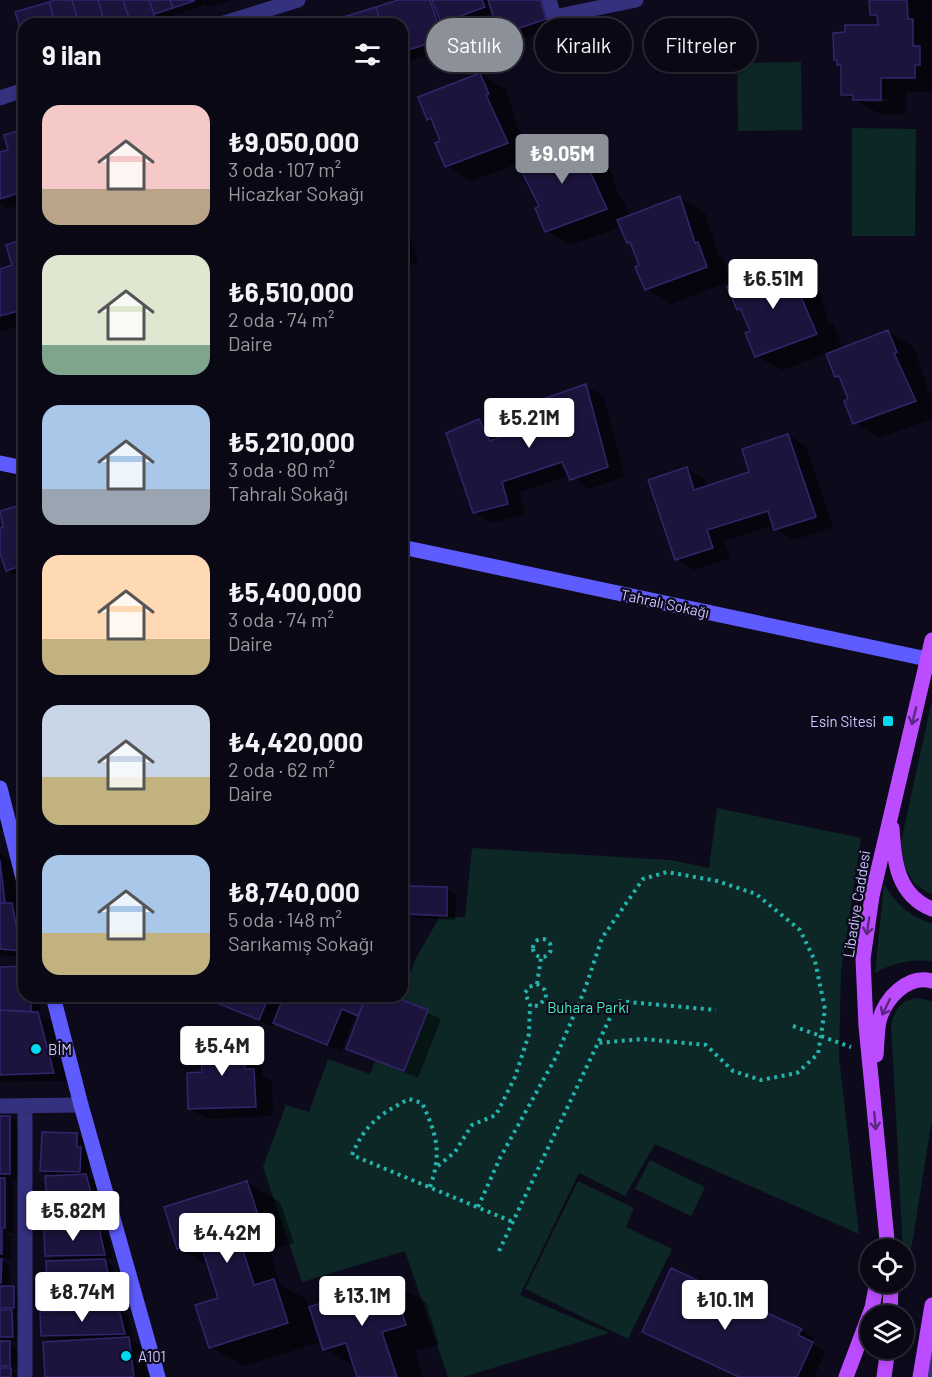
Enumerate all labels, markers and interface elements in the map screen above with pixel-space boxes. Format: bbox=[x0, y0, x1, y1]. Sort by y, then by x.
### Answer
chip: Satılık bbox=[426, 18, 523, 72]
chip: Kiralık bbox=[535, 18, 632, 72]
chip: Filtreler bbox=[644, 18, 757, 72]
icon: filters bbox=[351, 38, 384, 71]
text: 9 ilan bbox=[42, 39, 101, 70]
text: ₺9,050,000 bbox=[228, 126, 359, 157]
icon: home bbox=[90, 129, 162, 201]
pin: ₺9.05M bbox=[513, 134, 611, 185]
text: ₺9.05M bbox=[530, 141, 594, 165]
text: 3 oda · 107 m² bbox=[228, 157, 341, 181]
text: Hicazkar Sokağı bbox=[228, 181, 364, 205]
pin: ₺6.51M bbox=[724, 259, 822, 310]
text: ₺6.51M bbox=[742, 266, 804, 290]
text: ₺6,510,000 bbox=[228, 276, 354, 307]
icon: home bbox=[90, 279, 162, 351]
text: 2 oda · 74 m² bbox=[228, 307, 335, 331]
text: Daire bbox=[228, 331, 273, 355]
pin: ₺5.21M bbox=[480, 398, 578, 449]
text: ₺5.21M bbox=[498, 405, 560, 429]
text: ₺5,210,000 bbox=[228, 426, 355, 457]
icon: home bbox=[90, 429, 162, 501]
text: 3 oda · 80 m² bbox=[228, 457, 335, 481]
text: Tahralı Sokağı bbox=[228, 481, 348, 505]
text: ₺5,400,000 bbox=[228, 576, 362, 607]
icon: home bbox=[90, 579, 162, 651]
street label: Tahralı Sokağı bbox=[619, 585, 711, 621]
text: 3 oda · 74 m² bbox=[228, 607, 334, 631]
text: Daire bbox=[228, 631, 273, 655]
one-way arrow bbox=[907, 706, 919, 725]
place label: Esin Sitesi bbox=[810, 712, 876, 730]
marker: Esin Sitesi bbox=[881, 714, 895, 728]
text: ₺4,420,000 bbox=[228, 726, 363, 757]
icon: home bbox=[90, 729, 162, 801]
text: 2 oda · 62 m² bbox=[228, 757, 335, 781]
text: Daire bbox=[228, 781, 273, 805]
street label: Libadiye Caddesi bbox=[839, 849, 873, 959]
text: ₺8,740,000 bbox=[228, 876, 360, 907]
icon: home bbox=[90, 879, 162, 951]
text: 5 oda · 148 m² bbox=[228, 907, 342, 931]
one-way arrow bbox=[862, 916, 873, 936]
text: Sarıkamış Sokağı bbox=[228, 931, 373, 955]
park label: Buhara Parkı bbox=[547, 998, 629, 1016]
one-way arrow bbox=[879, 998, 891, 1016]
pin: ₺5.4M bbox=[180, 1026, 264, 1077]
text: ₺5.4M bbox=[194, 1033, 250, 1057]
place label: BİM bbox=[48, 1040, 72, 1058]
marker: BİM bbox=[29, 1042, 43, 1056]
one-way arrow bbox=[870, 1110, 881, 1130]
pin: ₺5.82M bbox=[24, 1191, 122, 1242]
text: ₺5.82M bbox=[40, 1198, 106, 1222]
pin: ₺4.42M bbox=[178, 1213, 276, 1264]
text: ₺4.42M bbox=[193, 1220, 261, 1244]
map controls bbox=[860, 1239, 914, 1359]
button: locate bbox=[860, 1239, 914, 1293]
pin: ₺8.74M bbox=[33, 1272, 131, 1323]
pin: ₺13.1M bbox=[313, 1276, 411, 1327]
text: ₺8.74M bbox=[49, 1279, 115, 1303]
pin: ₺10.1M bbox=[676, 1280, 774, 1331]
text: ₺13.1M bbox=[333, 1283, 391, 1307]
text: ₺10.1M bbox=[696, 1287, 754, 1311]
button: layers bbox=[860, 1305, 914, 1359]
place label: A101 bbox=[138, 1347, 166, 1365]
marker: A101 bbox=[119, 1349, 133, 1363]

